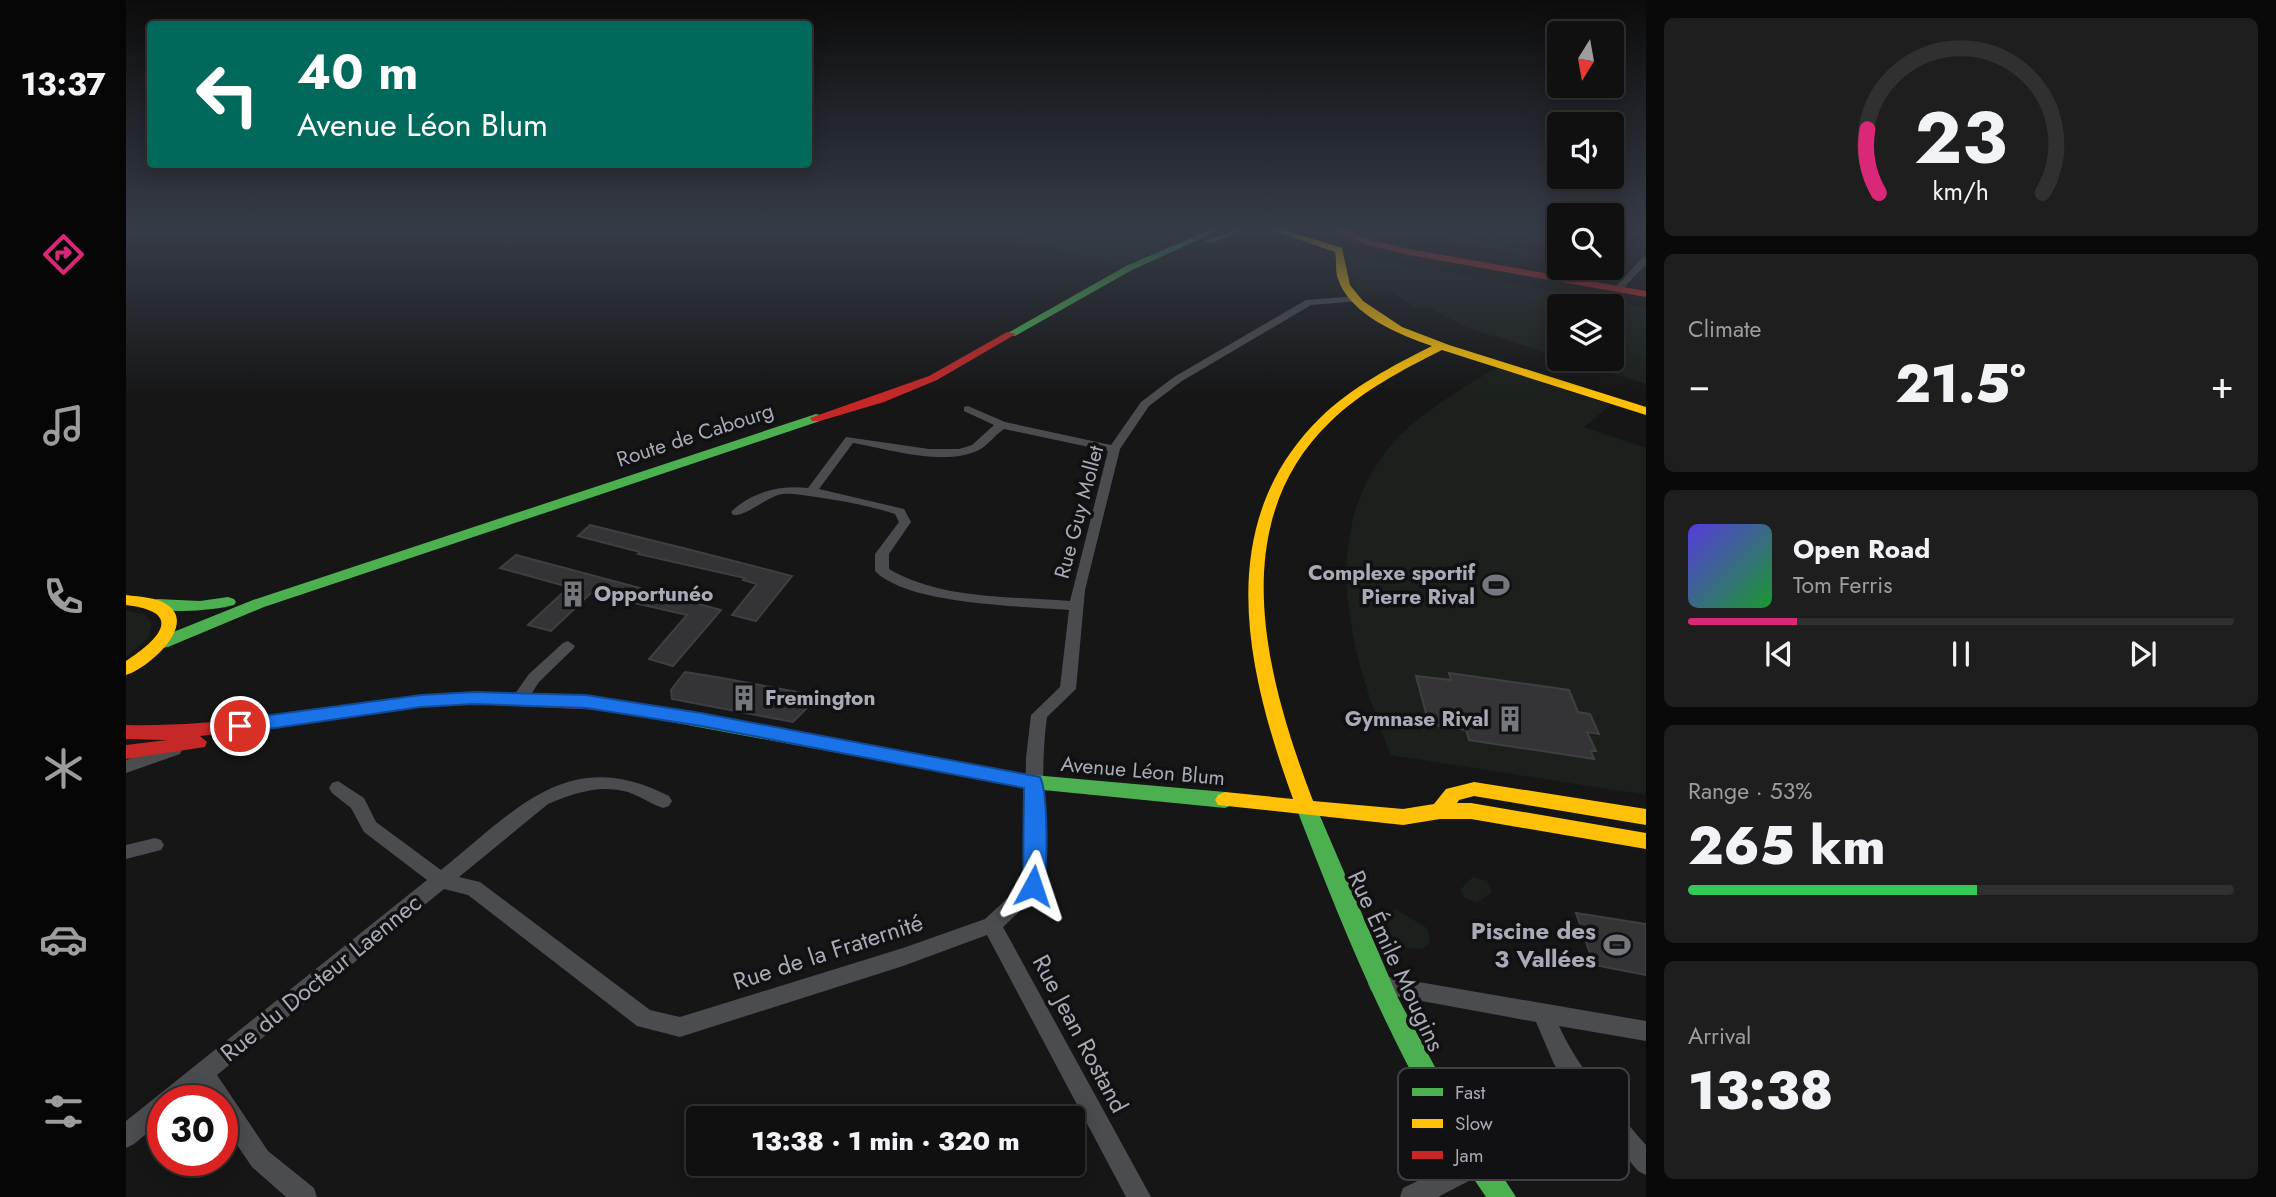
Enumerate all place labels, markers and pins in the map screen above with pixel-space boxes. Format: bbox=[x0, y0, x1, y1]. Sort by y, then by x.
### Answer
place label: Complexe sportif Pierre Rival bbox=[1308, 558, 1476, 612]
sports icon: Complexe sportif Pierre Rival bbox=[1481, 570, 1511, 600]
building icon: Opportunéo bbox=[558, 579, 588, 609]
place label: Opportunéo bbox=[594, 579, 713, 609]
building icon: Fremington bbox=[729, 683, 759, 713]
place label: Fremington bbox=[765, 683, 876, 713]
pin bbox=[210, 696, 270, 756]
place label: Gymnase Rival bbox=[1345, 704, 1489, 734]
building icon: Gymnase Rival bbox=[1495, 704, 1525, 734]
place label: Piscine des 3 Vallées bbox=[1471, 913, 1596, 976]
sports icon: Piscine des 3 Vallées bbox=[1602, 930, 1632, 960]

